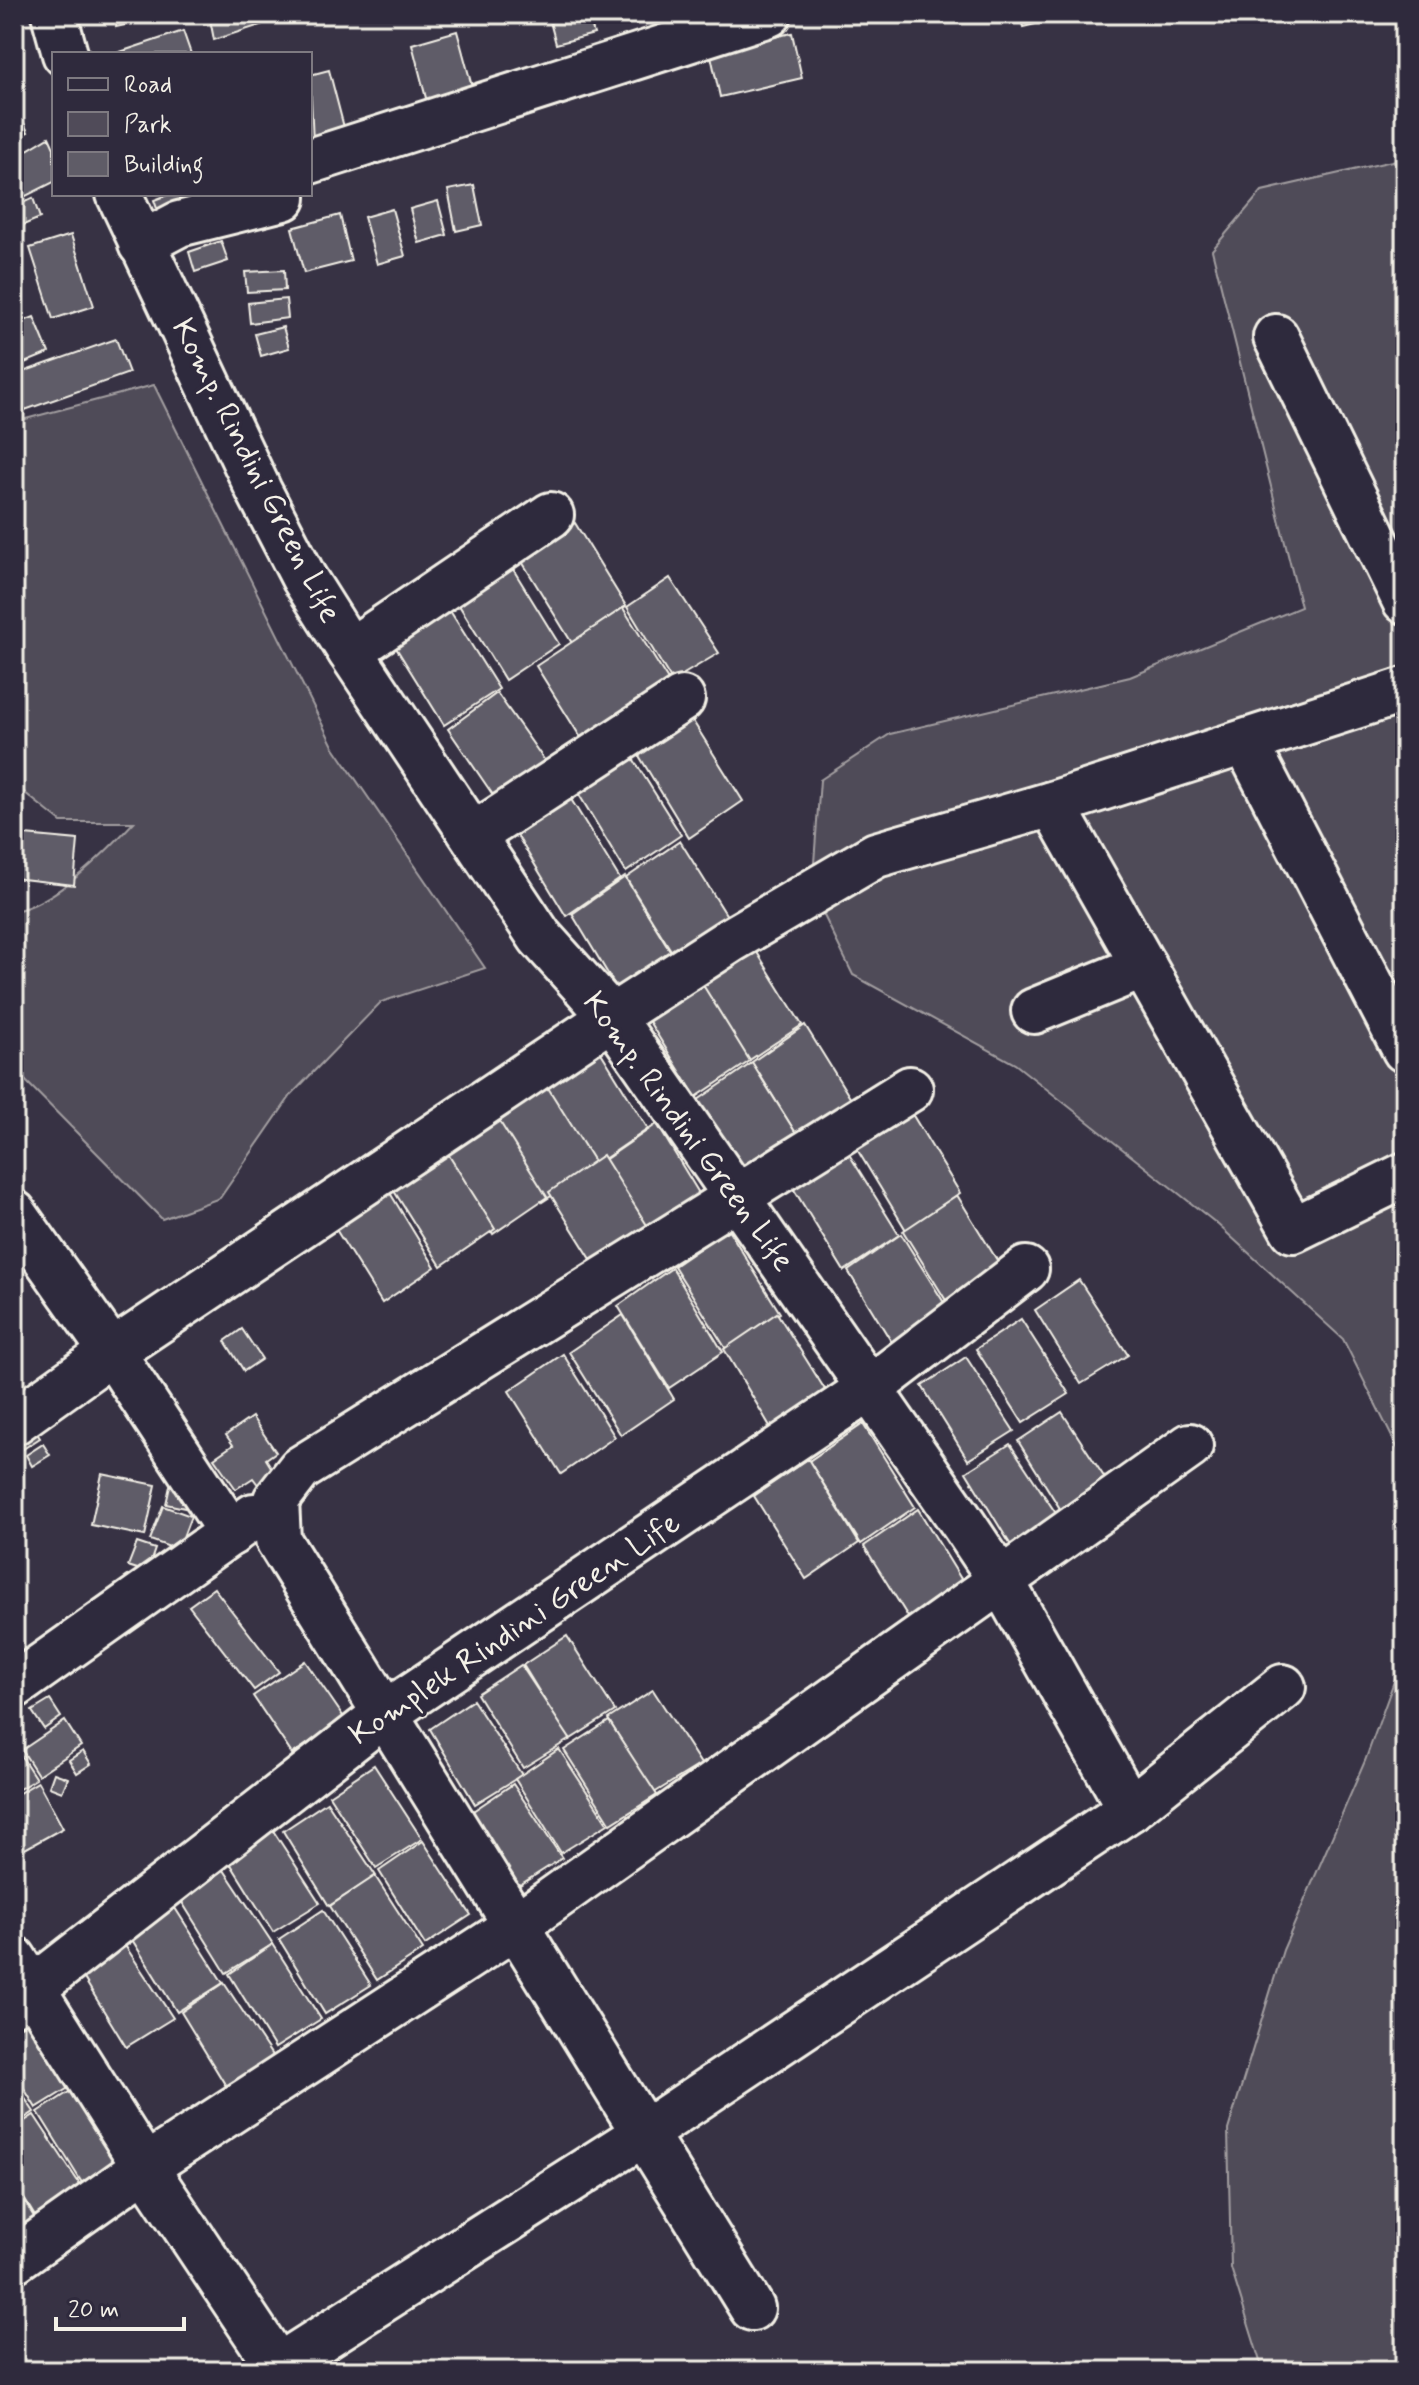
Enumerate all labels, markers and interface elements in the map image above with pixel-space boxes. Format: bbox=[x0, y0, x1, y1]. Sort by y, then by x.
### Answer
legend bbox=[52, 52, 312, 196]
text: Road bbox=[124, 70, 172, 101]
text: Park bbox=[124, 110, 172, 141]
text: Building bbox=[124, 150, 204, 184]
street label: Komp. Rindini Green Life bbox=[161, 312, 351, 630]
street label: Komp. Rindini Green Life bbox=[572, 984, 804, 1280]
street label: Komplek Rindini Green Life bbox=[341, 1502, 689, 1756]
scale bar bbox=[56, 2281, 184, 2331]
text: 20 m bbox=[68, 2295, 119, 2326]

